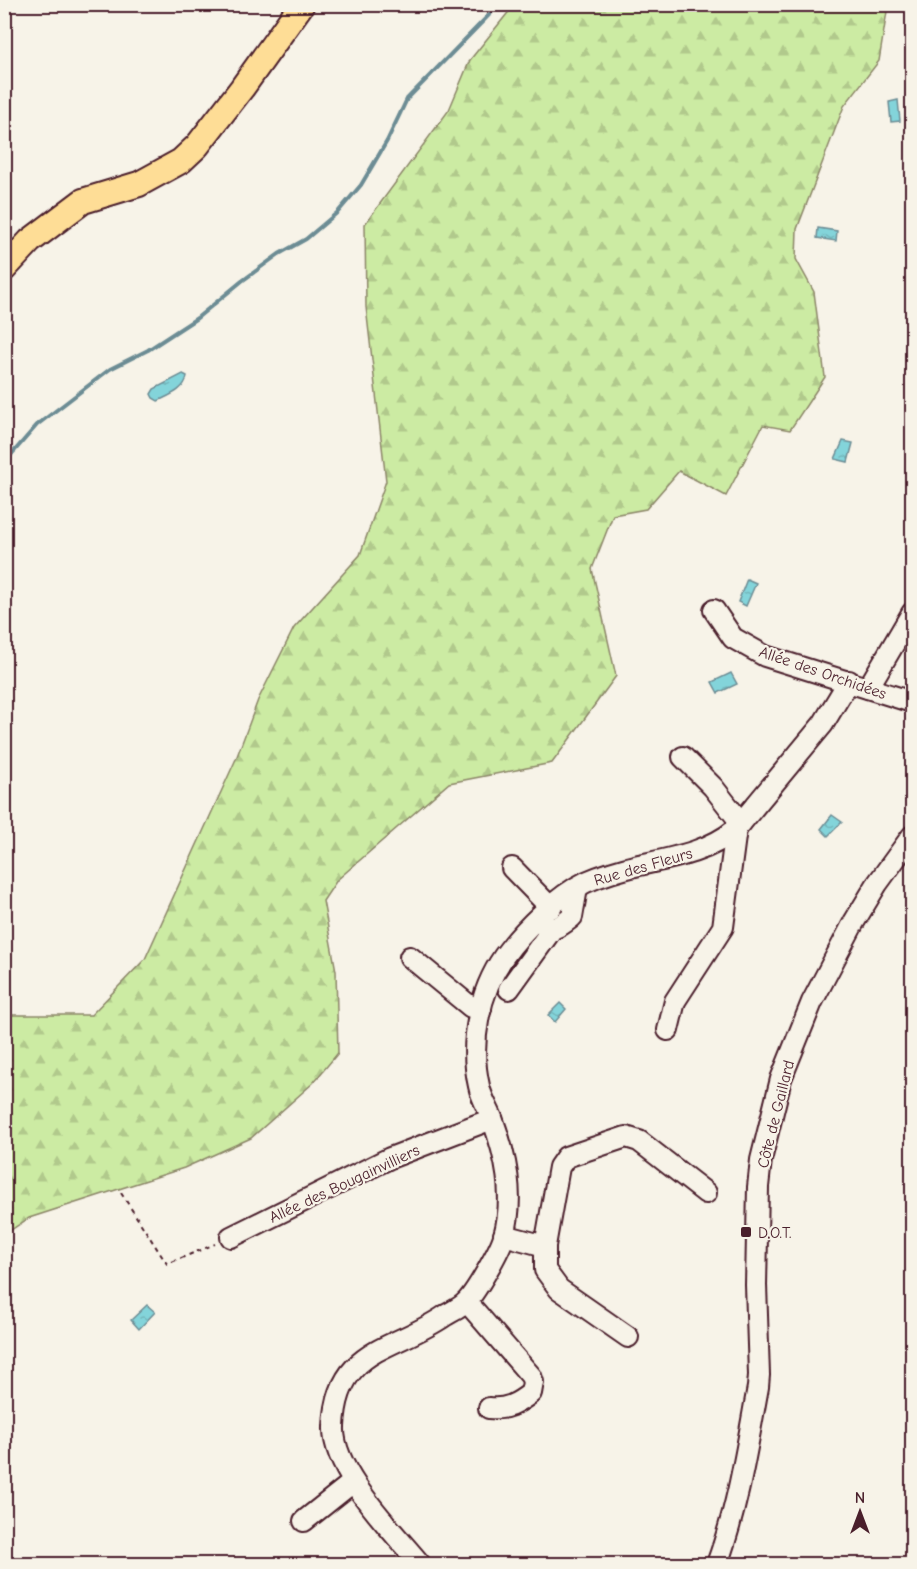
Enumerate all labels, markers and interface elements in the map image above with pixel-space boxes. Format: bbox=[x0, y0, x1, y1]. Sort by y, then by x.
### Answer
street label: Allée des Orchidées bbox=[757, 643, 889, 703]
street label: Rue des Fleurs bbox=[592, 844, 695, 890]
street label: Côte de Gaillard bbox=[754, 1058, 798, 1170]
street label: Allée des Bougainvilliers bbox=[266, 1141, 423, 1227]
place label: D.O.T. bbox=[758, 1224, 791, 1242]
marker: D.O.T. bbox=[739, 1225, 753, 1239]
north arrow bbox=[830, 1482, 890, 1542]
text: N bbox=[855, 1489, 865, 1507]

